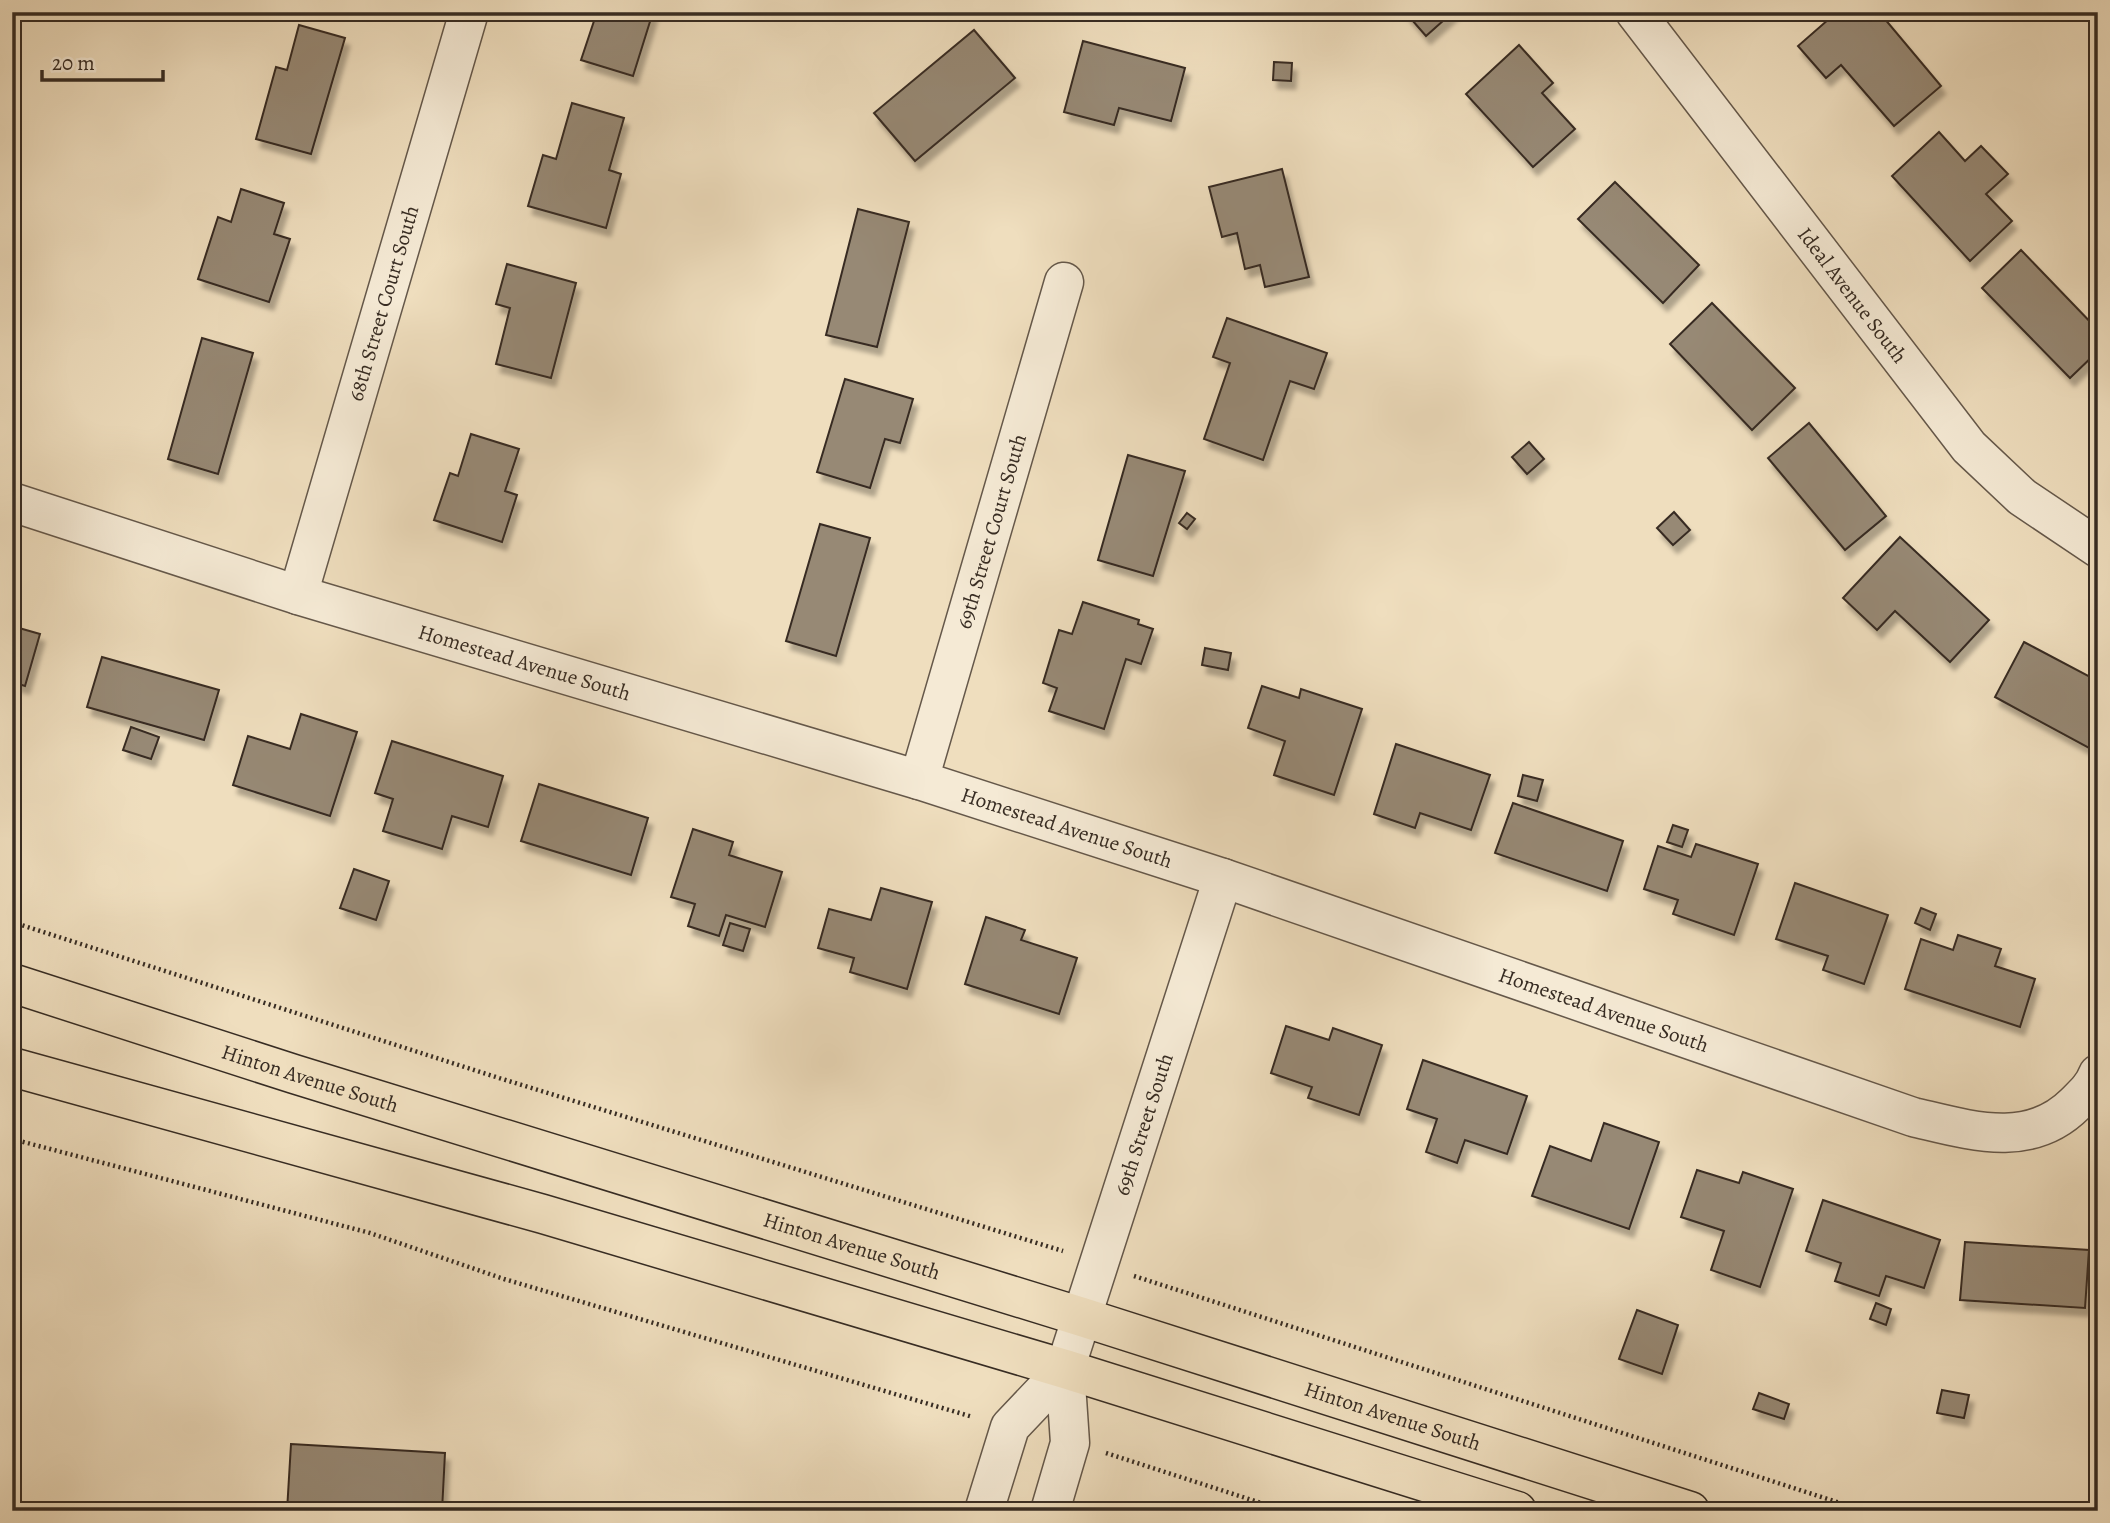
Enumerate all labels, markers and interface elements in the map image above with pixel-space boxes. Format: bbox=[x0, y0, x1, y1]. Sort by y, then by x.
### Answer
scale bar bbox=[42, 38, 163, 82]
text: 20 m bbox=[52, 49, 95, 77]
street label: 68th Street Court South bbox=[342, 202, 425, 404]
street label: Ideal Avenue South bbox=[1791, 221, 1914, 369]
street label: 69th Street Court South bbox=[950, 430, 1033, 632]
street label: Homestead Avenue South bbox=[415, 618, 634, 707]
street label: Homestead Avenue South bbox=[958, 781, 1176, 875]
street label: Homestead Avenue South bbox=[1495, 961, 1712, 1059]
street label: Hinton Avenue South bbox=[218, 1038, 402, 1119]
street label: 69th Street South bbox=[1108, 1050, 1180, 1199]
street label: Hinton Avenue South bbox=[760, 1206, 944, 1286]
street label: Hinton Avenue South bbox=[1301, 1375, 1484, 1457]

